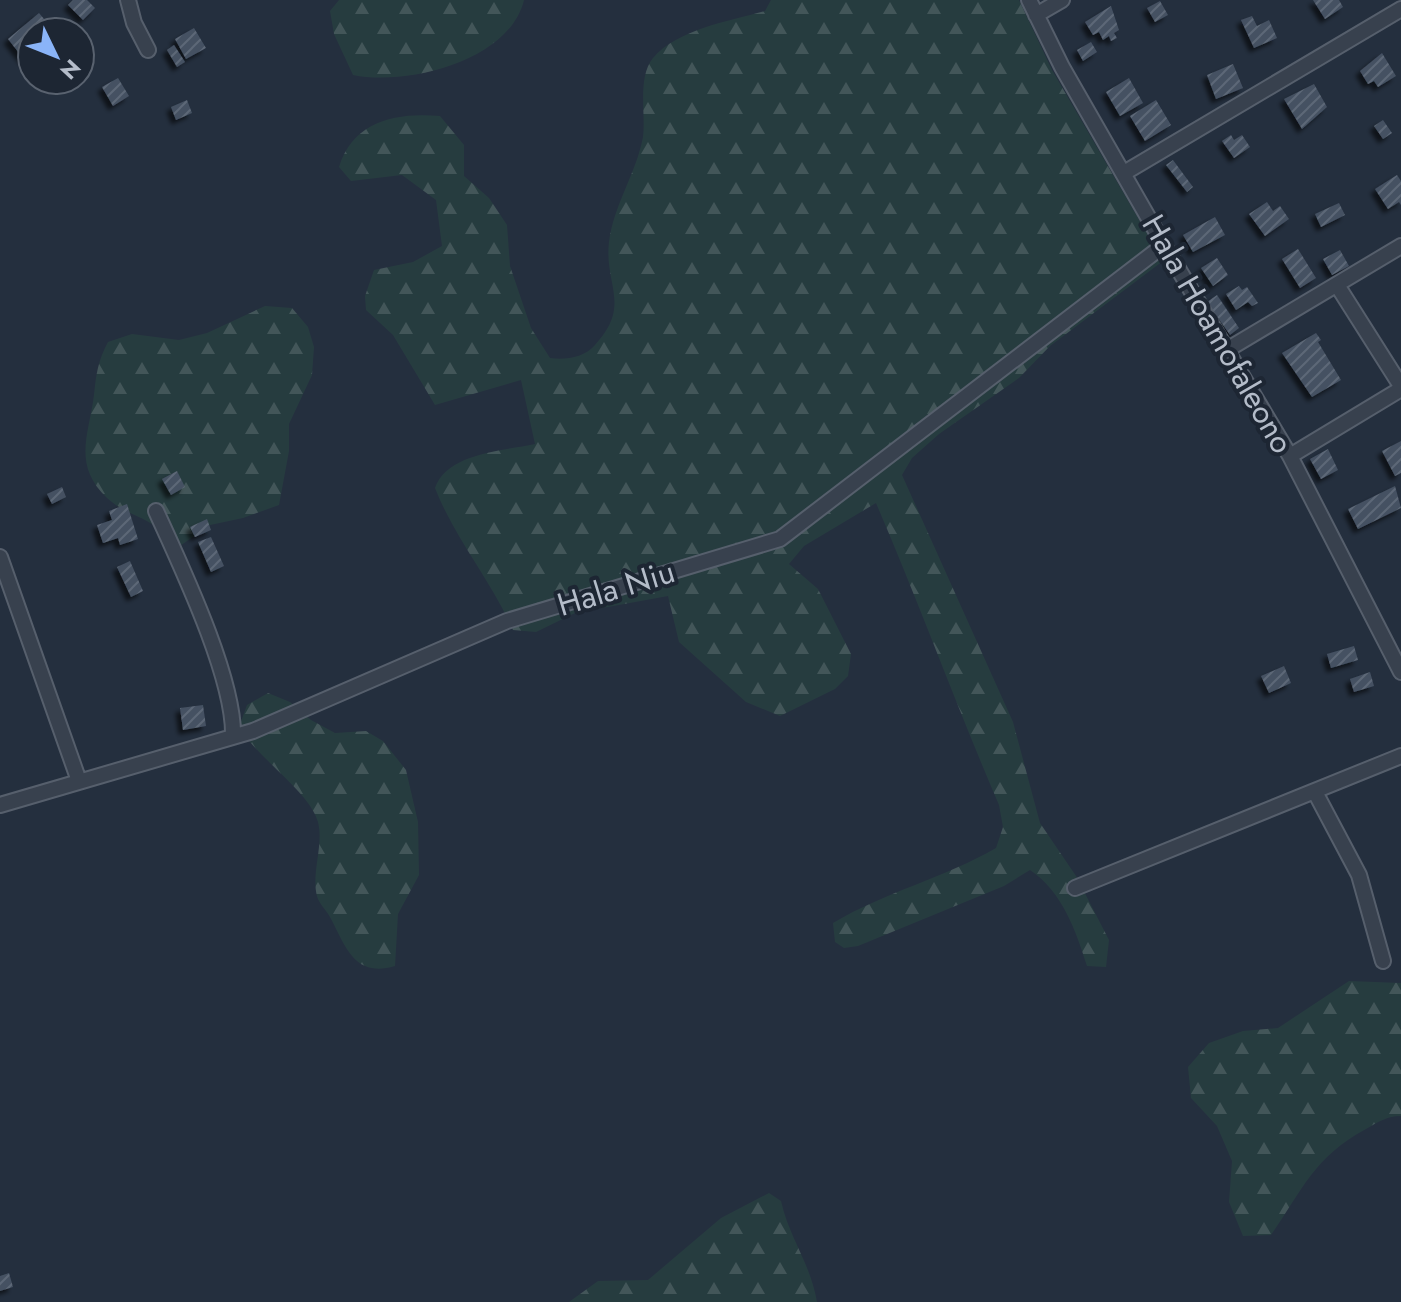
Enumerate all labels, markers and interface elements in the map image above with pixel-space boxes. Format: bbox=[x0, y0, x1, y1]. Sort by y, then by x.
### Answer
north arrow bbox=[16, 16, 96, 96]
text: N bbox=[53, 52, 88, 87]
street label: Hala Hoamofaleono bbox=[1131, 206, 1305, 462]
street label: Hala Niu bbox=[552, 548, 680, 628]

